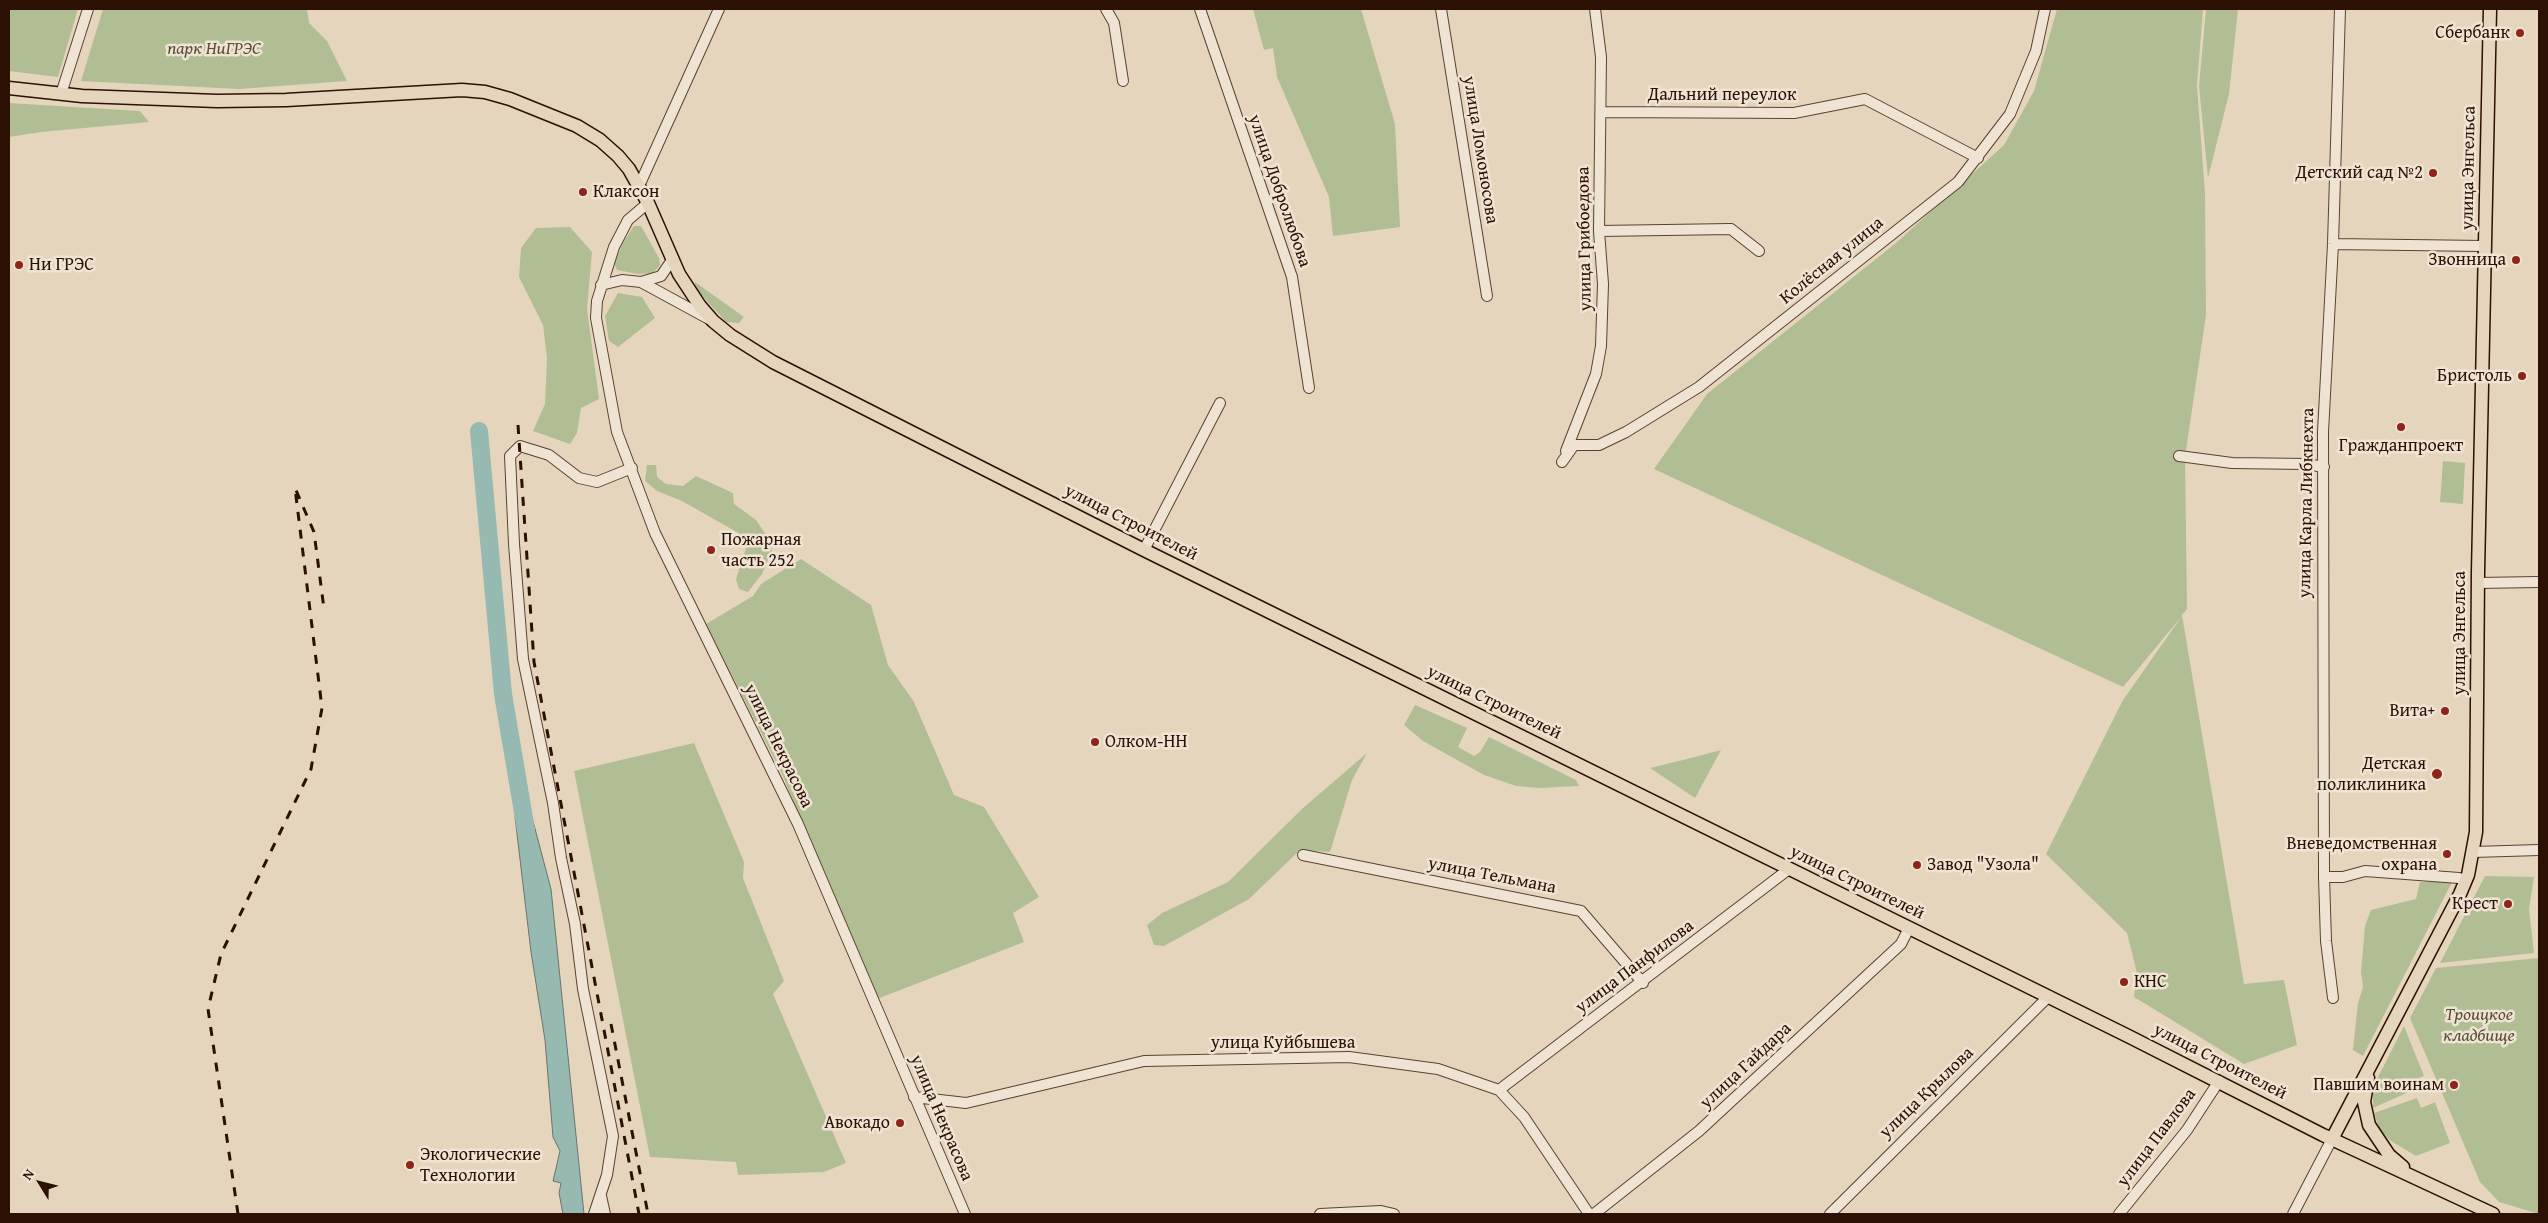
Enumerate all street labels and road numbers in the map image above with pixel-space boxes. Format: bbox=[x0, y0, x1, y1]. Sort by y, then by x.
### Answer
street label: улица Ломоносова bbox=[1458, 75, 1502, 225]
street label: Дальний переулок bbox=[1648, 84, 1796, 106]
street label: улица Энгельса bbox=[2457, 106, 2481, 230]
street label: улица Добролюбова bbox=[1243, 112, 1315, 270]
street label: улица Грибоедова bbox=[1573, 166, 1597, 312]
street label: Колёсная улица bbox=[1776, 213, 1888, 309]
street label: улица Карла Либкнехта bbox=[2295, 408, 2319, 598]
street label: улица Строителей bbox=[1061, 480, 1201, 566]
street label: улица Энгельса bbox=[2449, 571, 2471, 695]
street label: улица Строителей bbox=[1423, 661, 1565, 745]
street label: улица Некрасова bbox=[739, 681, 817, 811]
street label: улица Строителей bbox=[1786, 841, 1928, 925]
street label: улица Тельмана bbox=[1426, 853, 1558, 899]
street label: улица Панфилова bbox=[1572, 916, 1698, 1018]
street label: улица Гайдара bbox=[1696, 1018, 1796, 1114]
street label: улица Строителей bbox=[2150, 1019, 2290, 1105]
street label: улица Куйбышева bbox=[1211, 1032, 1355, 1054]
street label: улица Крылова bbox=[1875, 1043, 1979, 1143]
street label: улица Некрасова bbox=[905, 1052, 977, 1184]
street label: улица Павлова bbox=[2113, 1084, 2201, 1192]

